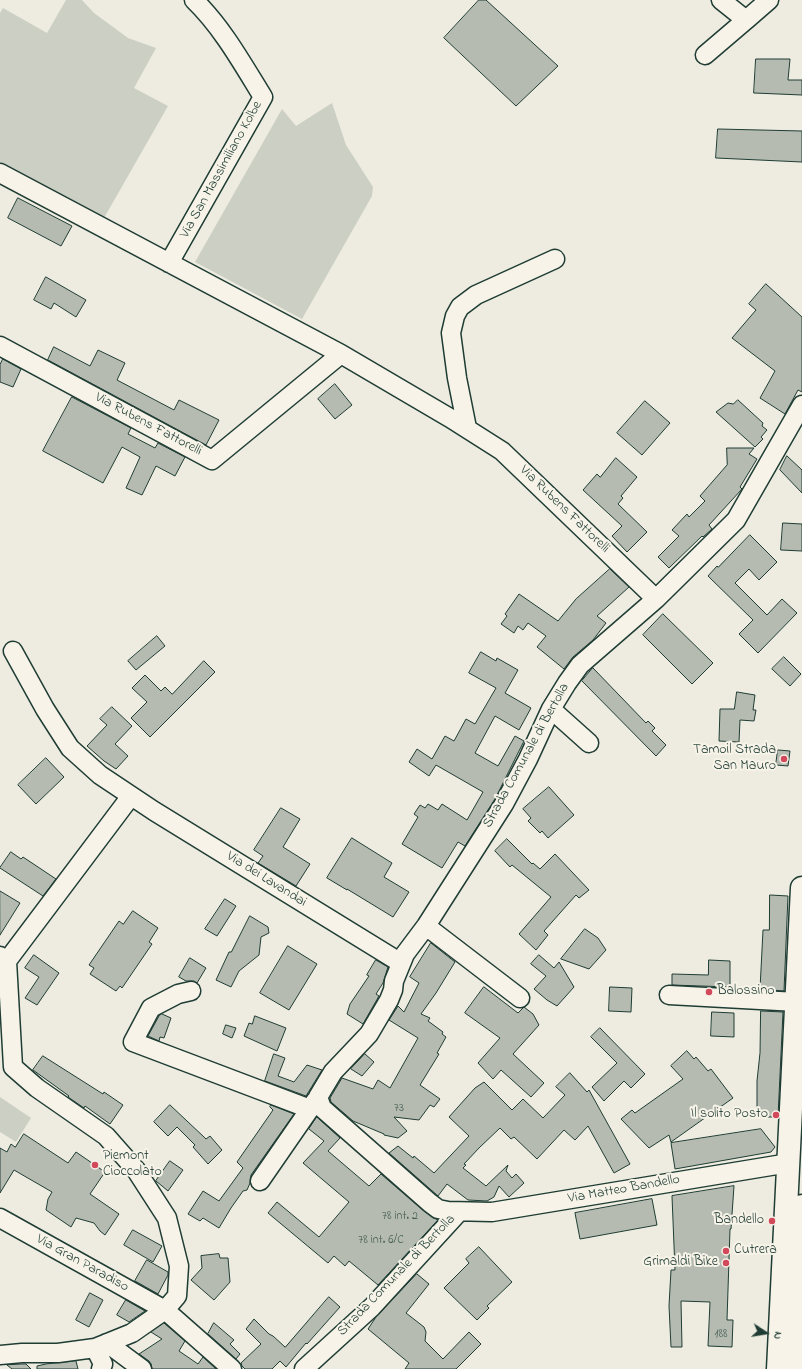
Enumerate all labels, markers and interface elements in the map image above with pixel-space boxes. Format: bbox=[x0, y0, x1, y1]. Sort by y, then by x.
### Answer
street label: Via San Massimiliano Kolbe bbox=[177, 99, 267, 241]
street label: Via Rubens Fattorelli bbox=[92, 390, 204, 460]
street label: Via Rubens Fattorelli bbox=[515, 463, 613, 557]
street label: Strada Comunale di Bertolla bbox=[480, 681, 574, 831]
place label: Tamoil Strada San Mauro bbox=[693, 743, 776, 776]
marker: Tamoil Strada San Mauro bbox=[779, 754, 789, 764]
street label: Via dei Lavandai bbox=[223, 849, 309, 911]
place label: Balossino bbox=[717, 984, 775, 1000]
marker: Balossino bbox=[704, 987, 714, 997]
house number: 73 bbox=[394, 1102, 404, 1116]
place label: Il solito Posto bbox=[691, 1107, 768, 1123]
marker: Il solito Posto bbox=[771, 1110, 781, 1120]
place label: Piemont Cioccolato bbox=[103, 1149, 162, 1182]
marker: Piemont Cioccolato bbox=[90, 1160, 100, 1170]
street label: Via Matteo Bandello bbox=[567, 1172, 681, 1208]
house number: 78 int. 2 bbox=[382, 1210, 418, 1224]
street label: Strada Comunale di Bertolla bbox=[334, 1212, 460, 1340]
place label: Bandello bbox=[714, 1213, 764, 1229]
marker: Bandello bbox=[767, 1216, 777, 1226]
street label: Via Gran Paradiso bbox=[33, 1232, 131, 1296]
house number: 78 int. 6/C bbox=[358, 1234, 404, 1248]
place label: Cutrera bbox=[734, 1243, 777, 1259]
marker: Cutrera bbox=[721, 1246, 731, 1256]
place label: Grimaldi Bike bbox=[643, 1255, 718, 1271]
marker: Grimaldi Bike bbox=[721, 1258, 731, 1268]
north arrow bbox=[746, 1313, 786, 1353]
house number: 188 bbox=[715, 1328, 727, 1342]
text: N bbox=[769, 1330, 786, 1341]

